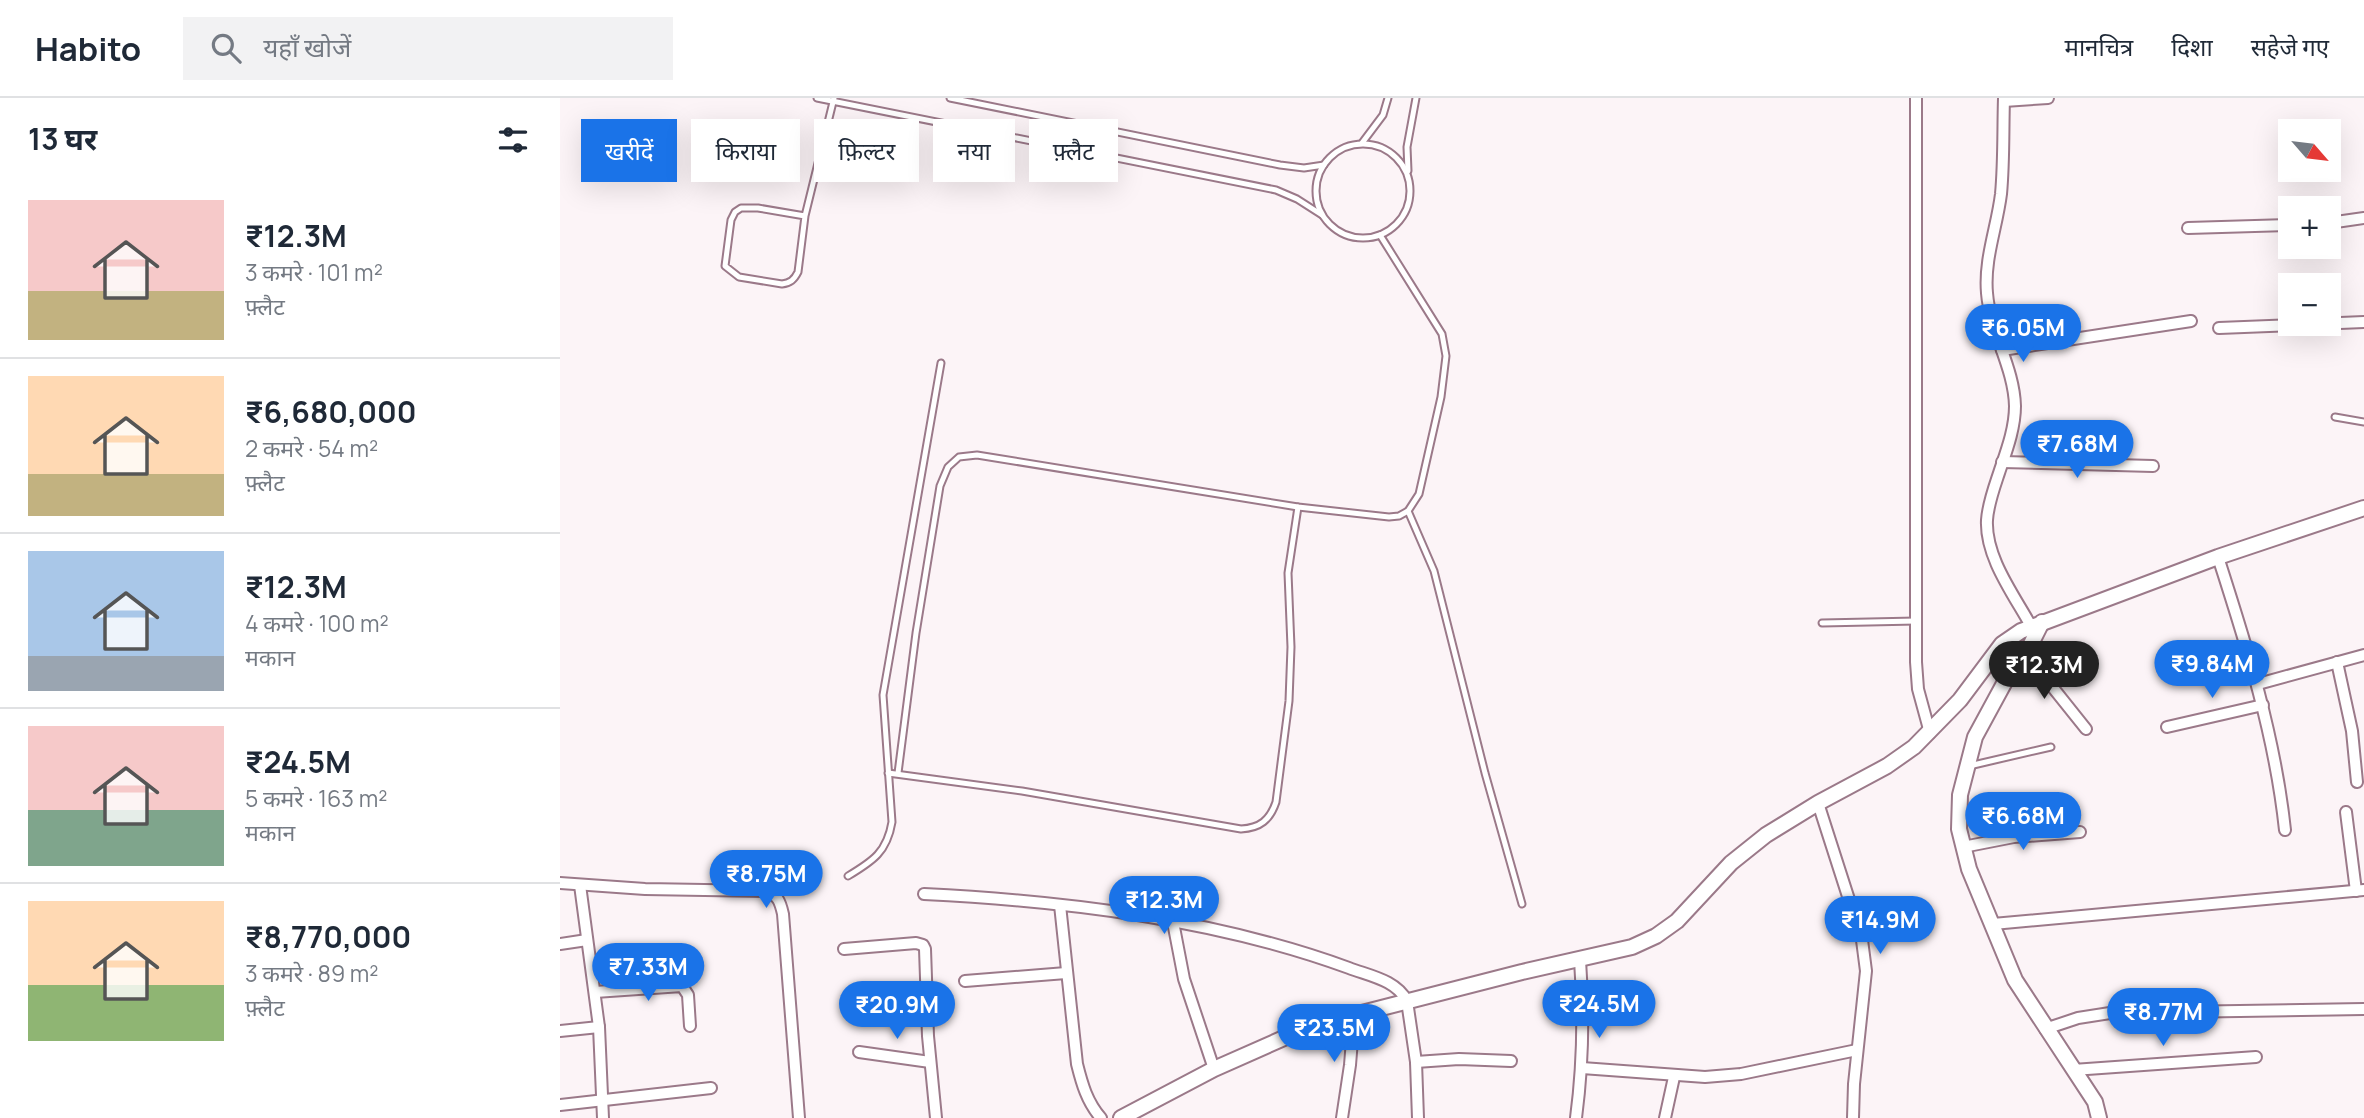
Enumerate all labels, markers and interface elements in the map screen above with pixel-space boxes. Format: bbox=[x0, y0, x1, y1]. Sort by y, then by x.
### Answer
search box bbox=[183, 17, 673, 80]
text: Habito bbox=[35, 26, 141, 71]
icon: search bbox=[207, 29, 245, 67]
text: यहाँ खोजें bbox=[263, 29, 351, 65]
text: मानचित्र bbox=[2065, 30, 2133, 63]
text: दिशा bbox=[2171, 30, 2213, 63]
text: सहेजे गए bbox=[2251, 30, 2329, 63]
text: 13 घर bbox=[28, 118, 97, 159]
chip: खरीदें bbox=[581, 119, 677, 182]
chip: किराया bbox=[691, 119, 800, 182]
chip: फ़िल्टर bbox=[814, 119, 919, 182]
chip: नया bbox=[933, 119, 1015, 182]
chip: फ़्लैट bbox=[1029, 119, 1118, 182]
north arrow bbox=[2278, 119, 2342, 182]
map controls bbox=[2278, 119, 2341, 336]
icon: filters bbox=[494, 121, 532, 159]
button: + bbox=[2278, 196, 2341, 259]
text: ₹12.3M bbox=[245, 215, 347, 256]
icon: home bbox=[84, 228, 168, 312]
text: 3 कमरे · 101 m² bbox=[245, 256, 383, 288]
button: − bbox=[2278, 273, 2341, 336]
text: फ़्लैट bbox=[245, 290, 285, 322]
pin: ₹6.05M bbox=[1966, 304, 2080, 364]
text: ₹6.05M bbox=[1981, 311, 2065, 343]
text: ₹6,680,000 bbox=[245, 391, 416, 432]
icon: home bbox=[84, 404, 168, 488]
pin: ₹7.68M bbox=[2020, 420, 2134, 480]
text: ₹7.68M bbox=[2036, 427, 2118, 459]
text: 2 कमरे · 54 m² bbox=[245, 432, 378, 464]
text: फ़्लैट bbox=[245, 466, 285, 498]
text: ₹12.3M bbox=[245, 566, 347, 607]
icon: home bbox=[84, 579, 168, 663]
text: 4 कमरे · 100 m² bbox=[245, 607, 389, 639]
pin: ₹9.84M bbox=[2155, 640, 2269, 700]
text: मकान bbox=[245, 641, 295, 673]
pin: ₹12.3M bbox=[1987, 642, 2101, 701]
text: ₹9.84M bbox=[2170, 647, 2254, 679]
text: ₹12.3M bbox=[2005, 648, 2083, 680]
text: ₹24.5M bbox=[245, 741, 351, 782]
icon: home bbox=[84, 754, 168, 838]
text: 5 कमरे · 163 m² bbox=[245, 782, 387, 814]
pin: ₹6.68M bbox=[1966, 792, 2080, 852]
text: ₹6.68M bbox=[1981, 799, 2065, 831]
text: मकान bbox=[245, 816, 295, 848]
pin: ₹8.75M bbox=[709, 850, 823, 910]
text: ₹8.75M bbox=[726, 857, 806, 889]
pin: ₹12.3M bbox=[1107, 876, 1221, 936]
text: ₹12.3M bbox=[1125, 883, 1203, 915]
pin: ₹14.9M bbox=[1823, 896, 1937, 956]
text: ₹14.9M bbox=[1841, 903, 1919, 935]
text: ₹8,770,000 bbox=[245, 916, 411, 957]
icon: home bbox=[84, 929, 168, 1013]
pin: ₹7.33M bbox=[591, 944, 705, 1003]
text: ₹7.33M bbox=[608, 950, 688, 982]
text: 3 कमरे · 89 m² bbox=[245, 957, 378, 989]
pin: ₹24.5M bbox=[1542, 981, 1656, 1040]
pin: ₹20.9M bbox=[840, 982, 954, 1041]
text: ₹24.5M bbox=[1558, 987, 1640, 1019]
text: ₹20.9M bbox=[855, 988, 939, 1020]
pin: ₹8.77M bbox=[2106, 988, 2220, 1048]
text: फ़्लैट bbox=[245, 991, 285, 1023]
text: ₹8.77M bbox=[2123, 995, 2203, 1027]
pin: ₹23.5M bbox=[1277, 1004, 1391, 1064]
text: ₹23.5M bbox=[1293, 1011, 1375, 1043]

